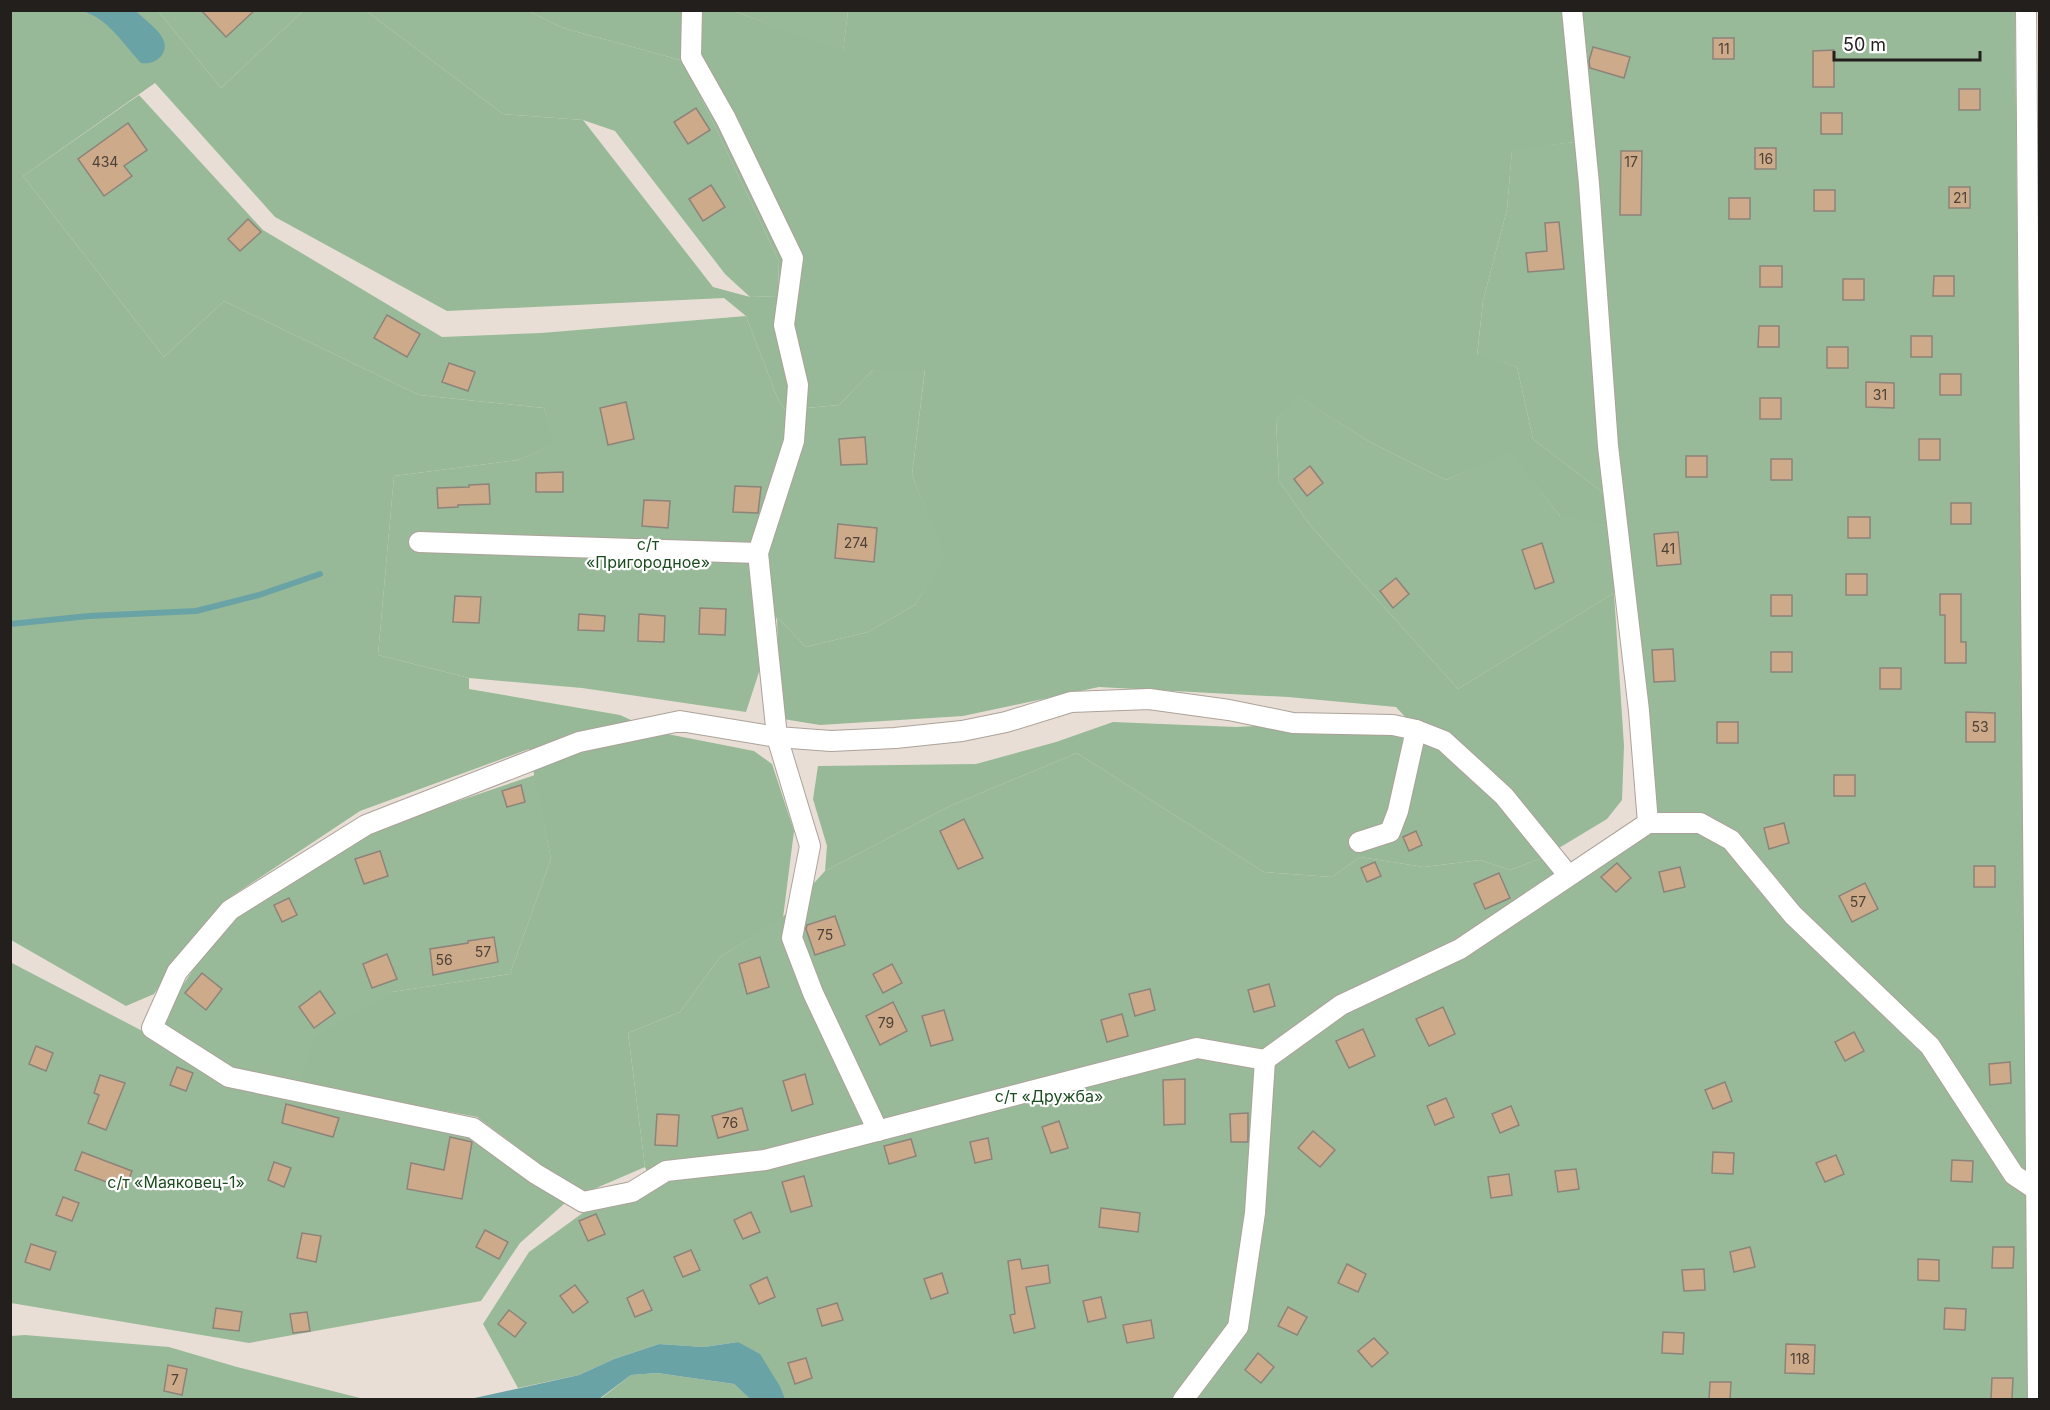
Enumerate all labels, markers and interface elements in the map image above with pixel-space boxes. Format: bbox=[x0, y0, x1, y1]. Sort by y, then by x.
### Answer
scale bar bbox=[1834, 24, 1980, 62]
text: 50 m bbox=[1843, 34, 1886, 55]
house number: 11 bbox=[1718, 40, 1730, 57]
house number: 16 bbox=[1759, 150, 1773, 167]
house number: 434 bbox=[92, 153, 118, 170]
house number: 17 bbox=[1624, 153, 1638, 170]
house number: 21 bbox=[1953, 189, 1967, 206]
house number: 31 bbox=[1873, 386, 1887, 403]
park label: с/т «Пригородное» bbox=[586, 534, 710, 572]
house number: 274 bbox=[844, 534, 868, 551]
house number: 41 bbox=[1661, 540, 1675, 557]
house number: 53 bbox=[1971, 718, 1989, 735]
house number: 57 bbox=[1850, 893, 1866, 910]
house number: 75 bbox=[817, 926, 833, 943]
house number: 57 bbox=[475, 943, 491, 960]
house number: 56 bbox=[435, 951, 453, 968]
house number: 79 bbox=[878, 1014, 894, 1031]
park label: с/т «Дружба» bbox=[995, 1086, 1103, 1106]
house number: 76 bbox=[722, 1114, 738, 1131]
park label: с/т «Маяковец-1» bbox=[107, 1172, 245, 1192]
house number: 118 bbox=[1790, 1350, 1810, 1367]
house number: 7 bbox=[171, 1371, 179, 1388]

